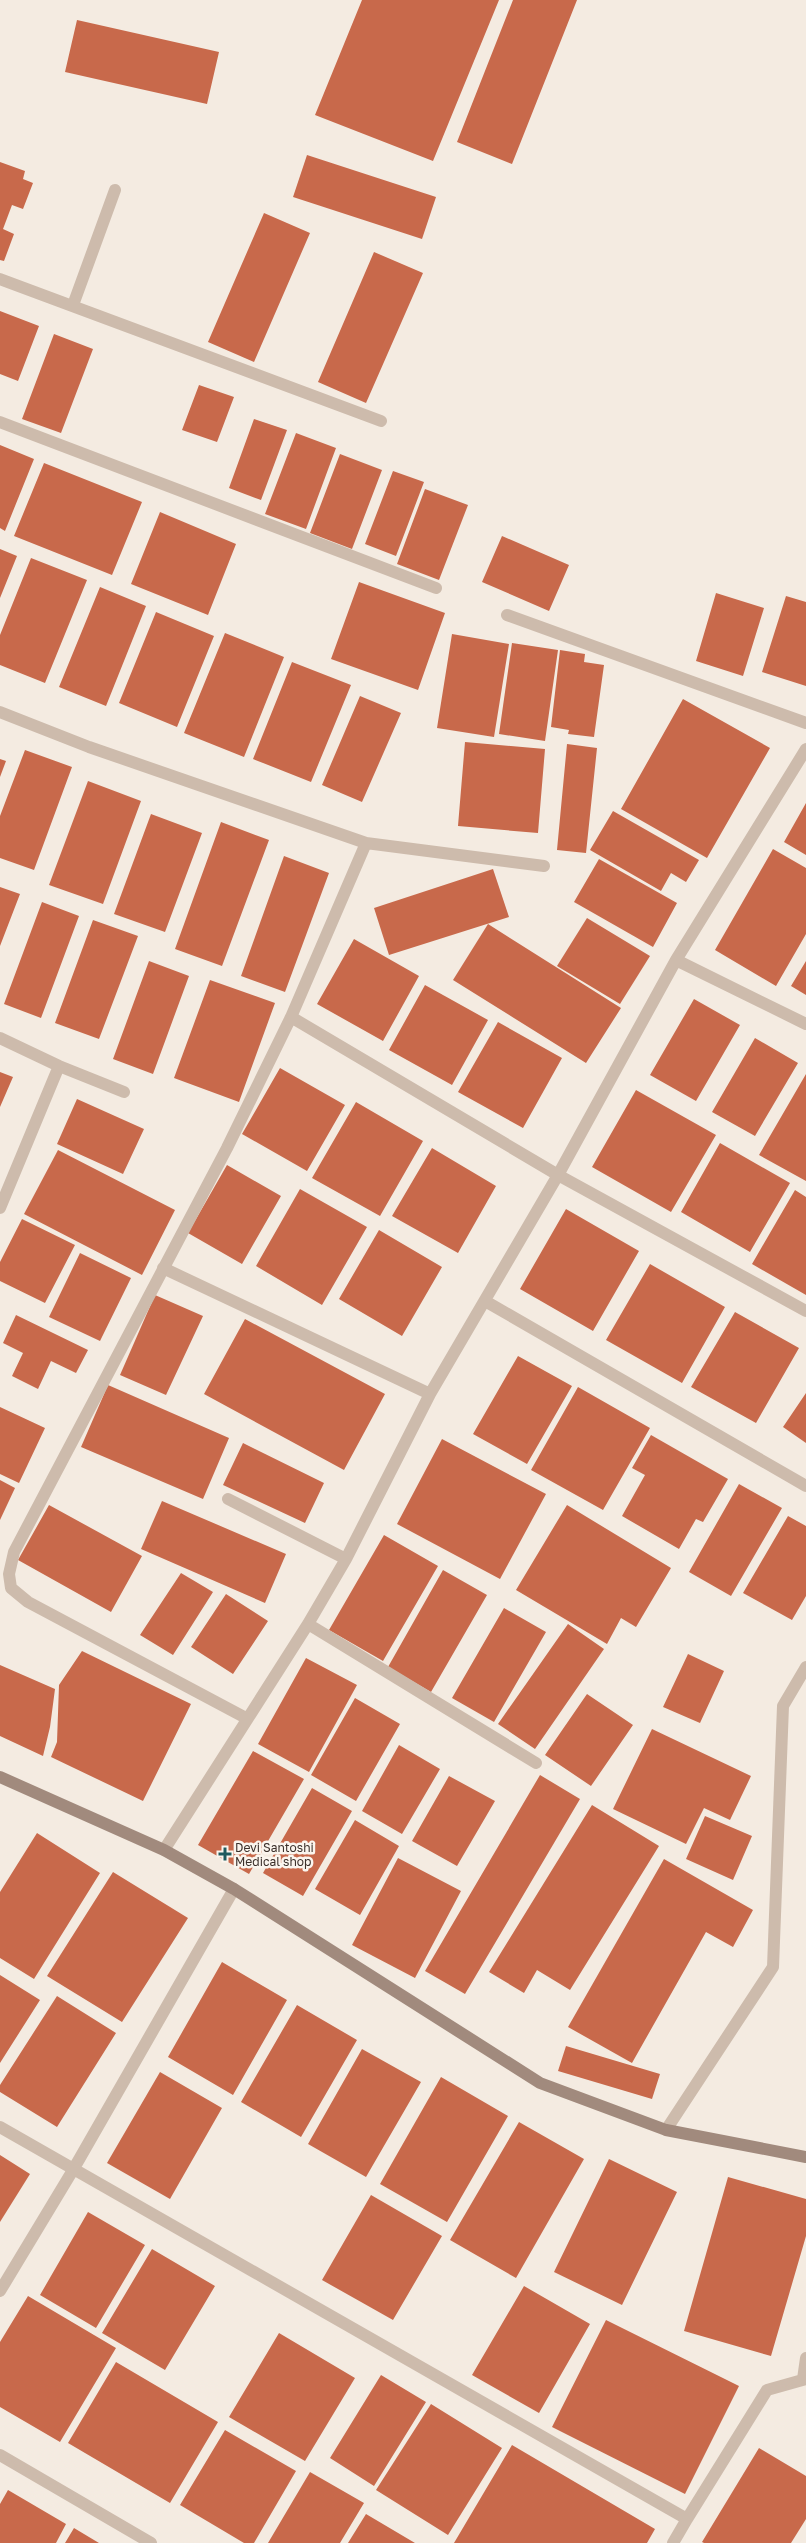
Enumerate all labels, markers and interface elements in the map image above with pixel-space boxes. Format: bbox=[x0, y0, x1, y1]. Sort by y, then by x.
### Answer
place label: Devi Santoshi Medical shop bbox=[235, 1840, 314, 1869]
marker: Devi Santoshi Medical shop bbox=[219, 1848, 231, 1860]

